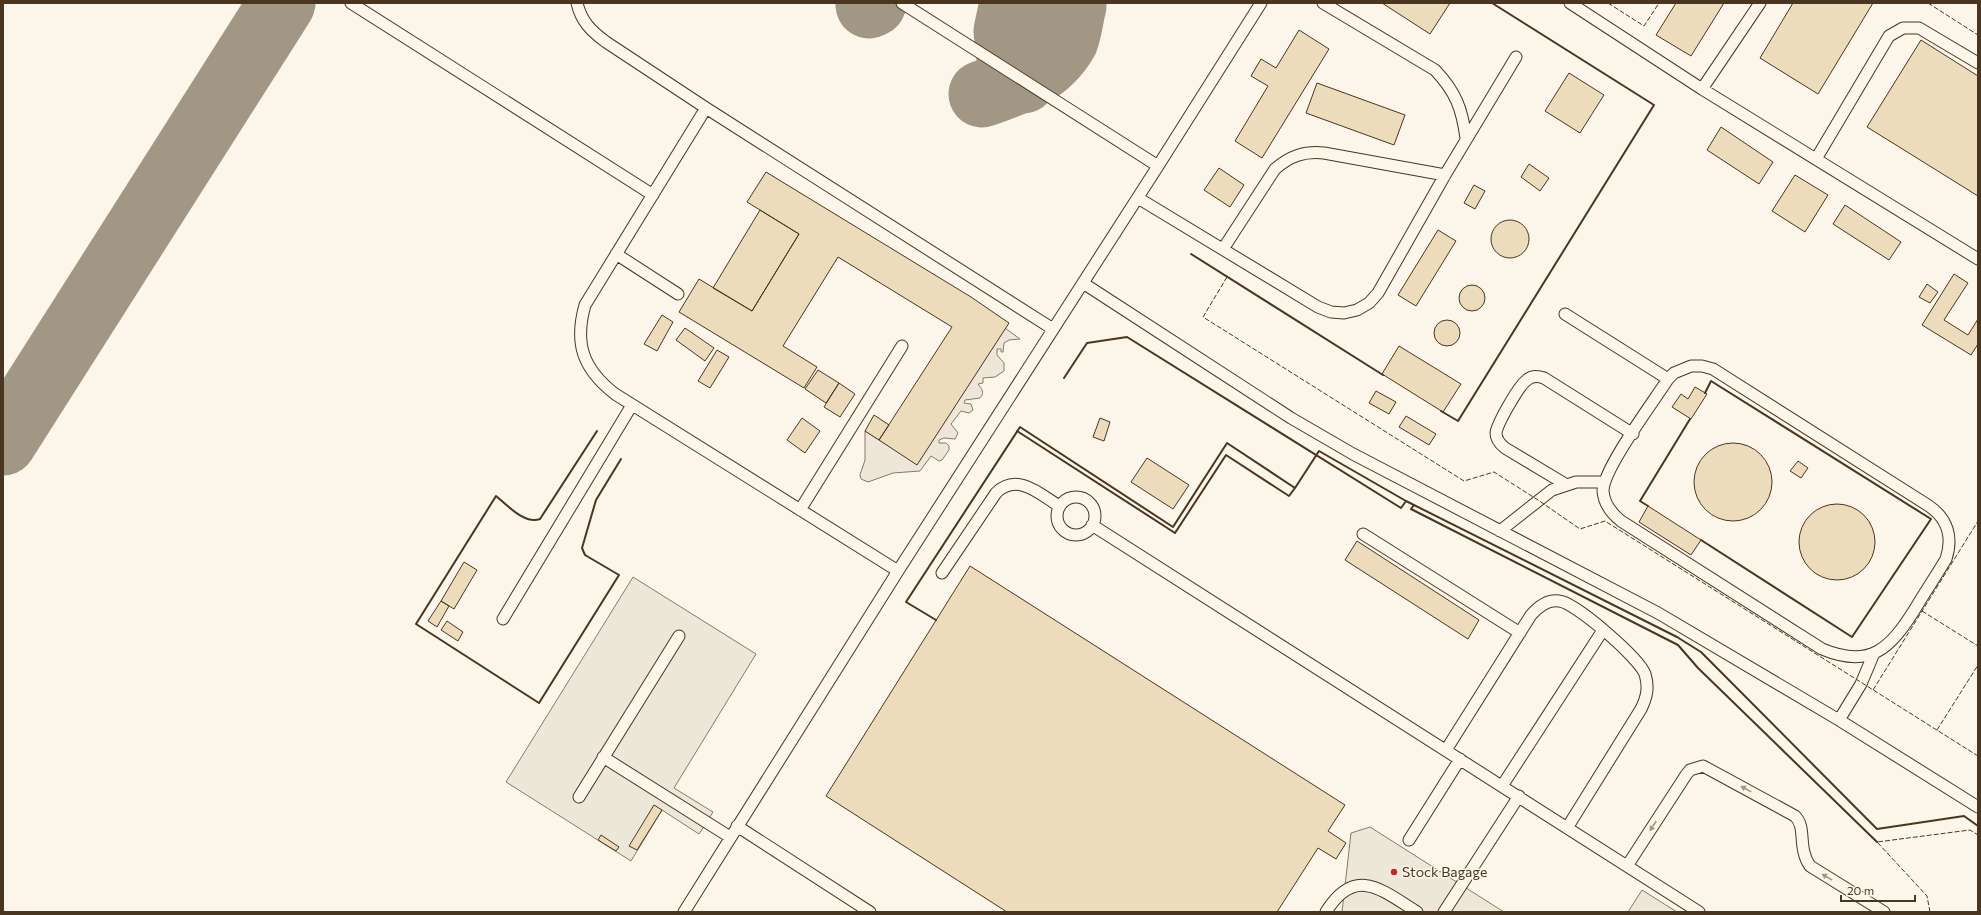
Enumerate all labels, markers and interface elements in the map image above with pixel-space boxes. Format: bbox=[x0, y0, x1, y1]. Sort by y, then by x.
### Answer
one-way arrow bbox=[1740, 786, 1752, 793]
one-way arrow bbox=[1649, 821, 1657, 831]
place label: Stock Bagage bbox=[1402, 863, 1487, 880]
marker: Stock Bagage bbox=[1389, 867, 1399, 877]
one-way arrow bbox=[1821, 874, 1833, 881]
scale bar bbox=[1841, 877, 1915, 903]
text: 20 m bbox=[1847, 883, 1874, 897]

